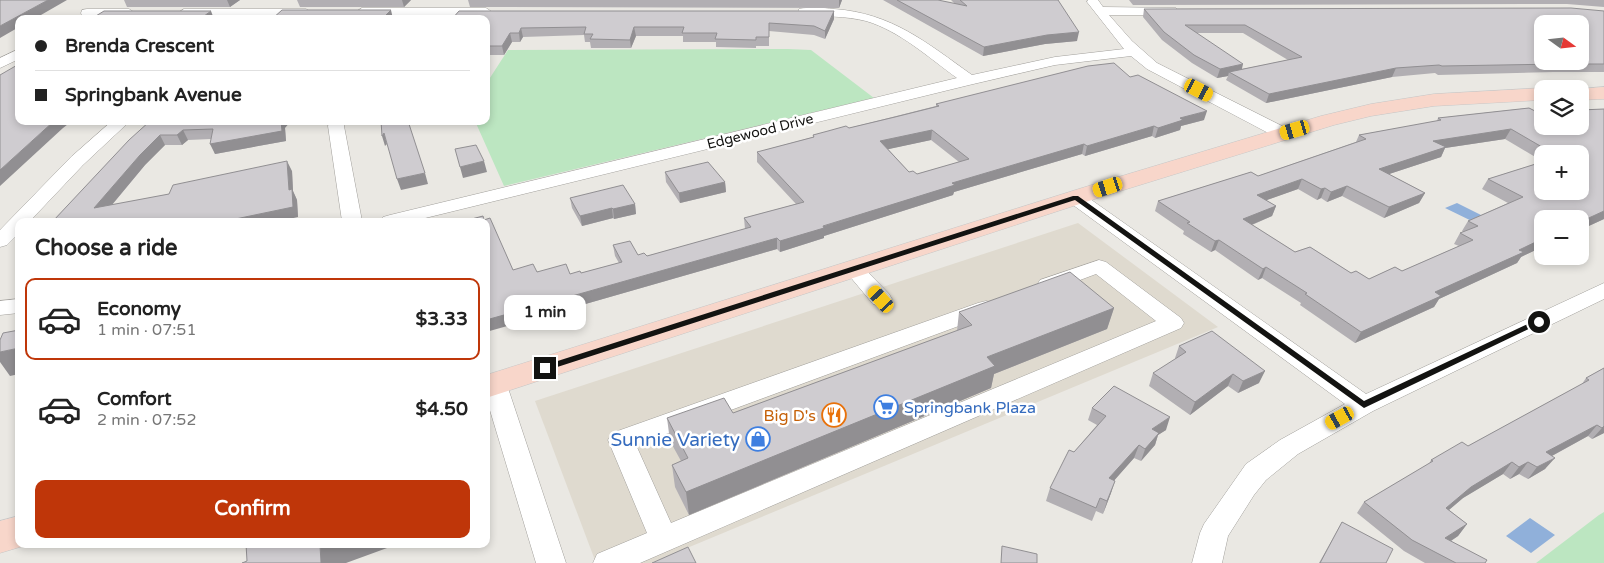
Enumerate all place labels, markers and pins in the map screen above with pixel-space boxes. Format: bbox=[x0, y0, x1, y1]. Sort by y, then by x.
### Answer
supermarket icon: Springbank Plaza bbox=[873, 394, 899, 420]
place label: Springbank Plaza bbox=[904, 398, 1036, 418]
restaurant icon: Big D's bbox=[821, 402, 847, 428]
place label: Big D's bbox=[764, 406, 816, 426]
shop icon: Sunnie Variety bbox=[745, 426, 771, 452]
place label: Sunnie Variety bbox=[610, 429, 740, 451]

